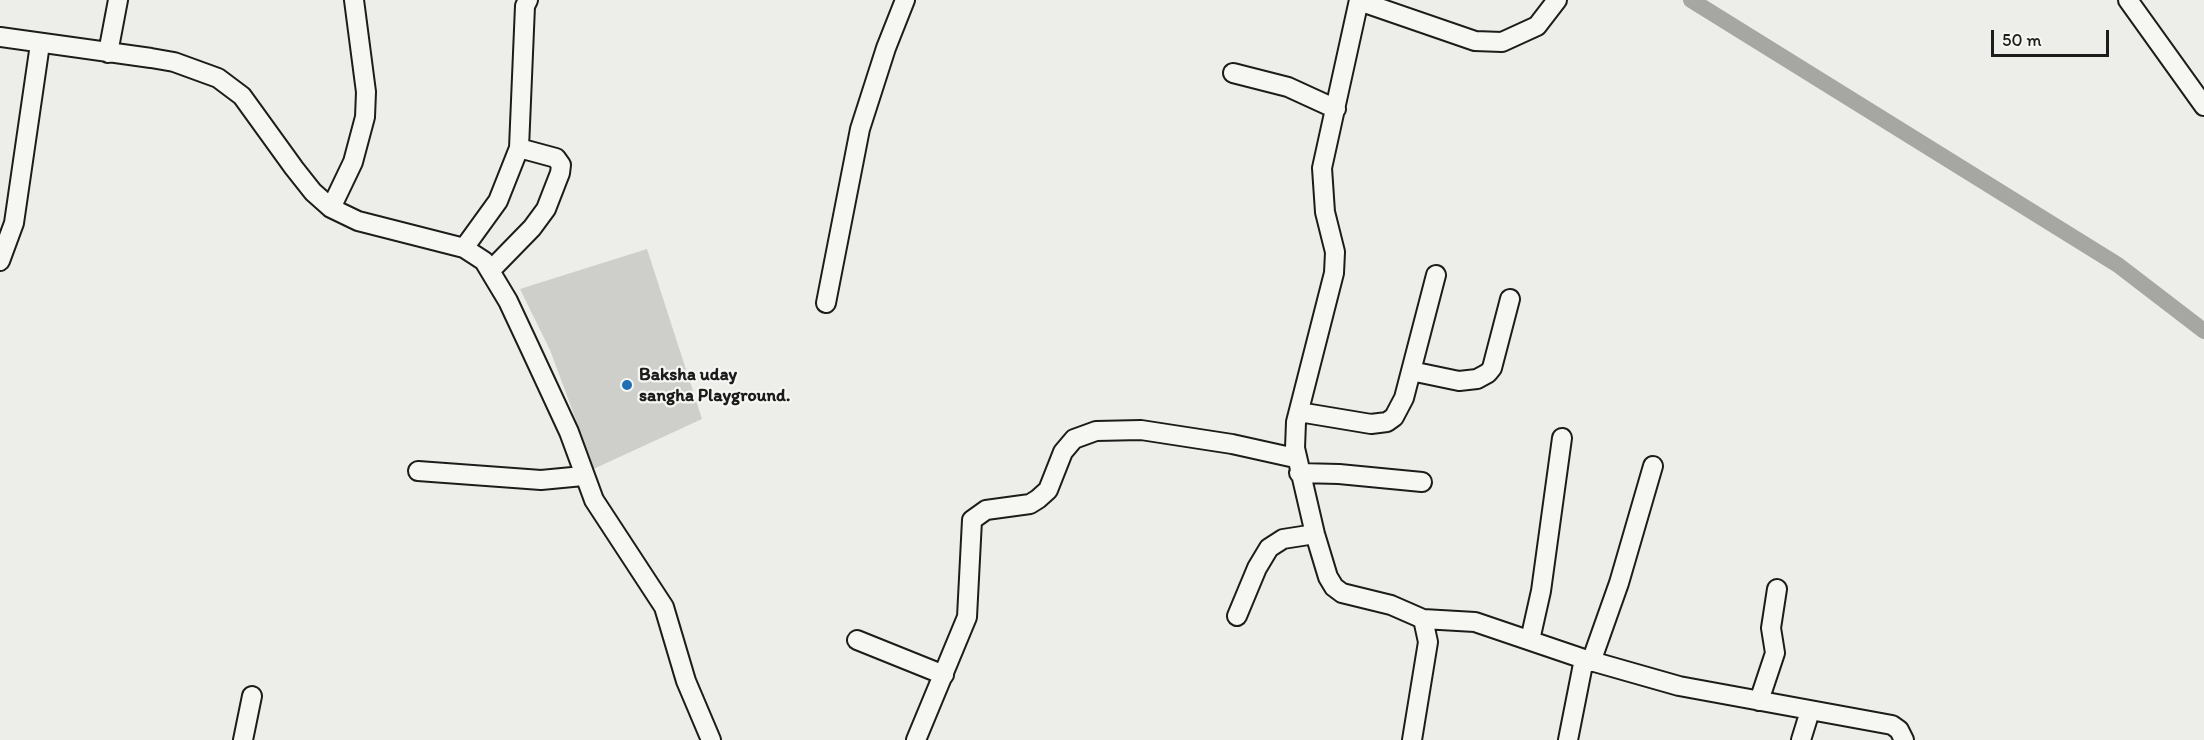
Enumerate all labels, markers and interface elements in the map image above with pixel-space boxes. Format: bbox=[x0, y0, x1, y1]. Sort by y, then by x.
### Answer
scale bar bbox=[1994, 18, 2112, 56]
text: 50 m bbox=[2002, 29, 2042, 51]
place label: Baksha uday sangha Playground. bbox=[639, 364, 790, 406]
marker: Baksha uday sangha Playground. bbox=[620, 378, 634, 392]

